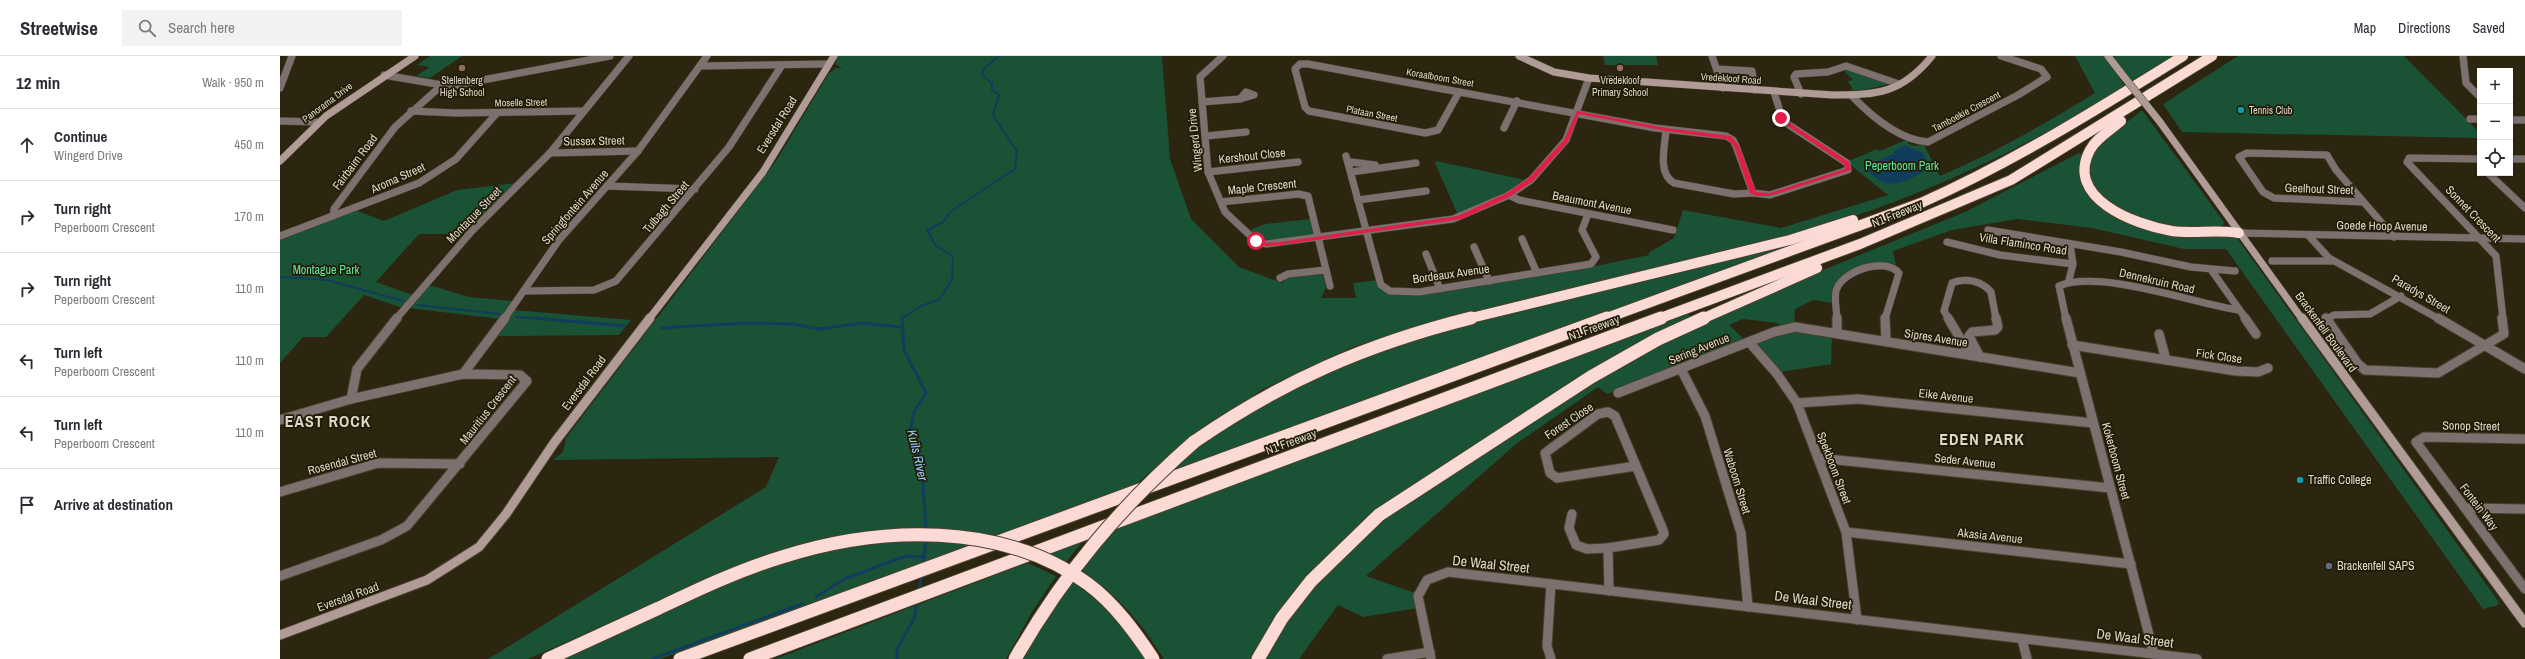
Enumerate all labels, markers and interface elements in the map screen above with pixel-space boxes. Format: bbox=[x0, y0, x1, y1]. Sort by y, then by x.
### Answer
search box bbox=[122, 10, 402, 46]
text: Streetwise bbox=[20, 15, 98, 41]
icon: search bbox=[136, 17, 158, 39]
text: Search here bbox=[168, 17, 235, 38]
text: Map bbox=[2354, 19, 2376, 37]
text: Directions bbox=[2398, 19, 2450, 37]
text: Saved bbox=[2472, 19, 2505, 37]
marker: Stellenberg High School bbox=[457, 63, 467, 73]
marker: Vredekloof Primary School bbox=[1615, 63, 1625, 73]
street label: Koraalboom Street bbox=[1405, 65, 1475, 90]
map controls bbox=[2477, 68, 2513, 176]
button: + bbox=[2477, 68, 2513, 104]
street label: Vredekloof Road bbox=[1700, 70, 1762, 87]
text: 12 min bbox=[16, 71, 60, 94]
text: Walk · 950 m bbox=[202, 74, 264, 91]
place label: Stellenberg High School bbox=[440, 74, 485, 99]
place label: Vredekloof Primary School bbox=[1592, 74, 1648, 99]
street label: Panorama Drive bbox=[300, 79, 355, 126]
street label: Tamboekie Crescent bbox=[1930, 88, 2003, 135]
street label: Eversdal Road bbox=[753, 93, 801, 157]
street label: Moselle Street bbox=[495, 96, 548, 109]
street label: Plataan Street bbox=[1345, 102, 1399, 125]
place label: Tennis Club bbox=[2249, 104, 2293, 117]
button: − bbox=[2477, 104, 2513, 140]
marker: Tennis Club bbox=[2236, 105, 2246, 115]
street label: Wingerd Drive bbox=[1184, 108, 1206, 172]
route end bbox=[1772, 109, 1790, 127]
text: Continue bbox=[54, 126, 107, 147]
street label: Fairbairn Road bbox=[329, 131, 381, 193]
street label: Sussex Street bbox=[563, 132, 625, 150]
icon: ahead bbox=[16, 134, 38, 156]
text: 450 m bbox=[234, 136, 264, 153]
button: locate bbox=[2477, 140, 2513, 176]
street label: Kershout Close bbox=[1218, 145, 1286, 167]
text: Wingerd Drive bbox=[54, 147, 123, 164]
park label: Peperboom Park bbox=[1865, 158, 1939, 174]
street label: Aroma Street bbox=[367, 159, 428, 198]
street label: Springfontein Avenue bbox=[538, 166, 612, 248]
street label: Maple Crescent bbox=[1227, 175, 1297, 199]
street label: Tulbagh Street bbox=[639, 177, 693, 237]
street label: Geelhout Street bbox=[2284, 180, 2354, 198]
street label: Sonnet Crescent bbox=[2442, 182, 2504, 246]
street label: Montaque Street bbox=[443, 183, 505, 247]
street label: Beaumont Avenue bbox=[1551, 187, 1633, 219]
street label: N1 Freeway bbox=[1869, 197, 1925, 231]
text: Turn right bbox=[54, 198, 111, 219]
icon: right bbox=[16, 206, 38, 228]
text: 170 m bbox=[234, 208, 264, 225]
street label: Goede Hoop Avenue bbox=[2336, 217, 2428, 235]
text: Peperboom Crescent bbox=[54, 219, 155, 236]
street label: Villa Flaminco Road bbox=[1978, 229, 2068, 259]
route start bbox=[1247, 232, 1265, 250]
street label: Bordeaux Avenue bbox=[1411, 261, 1491, 287]
park label: Montague Park bbox=[293, 262, 359, 278]
street label: Dennekruin Road bbox=[2118, 265, 2196, 297]
text: Turn right bbox=[54, 270, 111, 291]
street label: Paradys Street bbox=[2389, 271, 2453, 317]
icon: right bbox=[16, 278, 38, 300]
text: 110 m bbox=[235, 280, 264, 297]
street label: Brackenfell Boulevard bbox=[2291, 289, 2361, 375]
text: Peperboom Crescent bbox=[54, 291, 155, 308]
street label: N1 Freeway bbox=[1566, 311, 1622, 345]
street label: Sipres Avenue bbox=[1903, 325, 1969, 351]
street label: Sering Avenue bbox=[1666, 330, 1732, 368]
text: Turn left bbox=[54, 342, 102, 363]
street label: Fick Close bbox=[2195, 345, 2243, 367]
icon: left bbox=[16, 350, 38, 372]
text: 110 m bbox=[235, 352, 264, 369]
street label: Eversdal Road bbox=[558, 352, 610, 414]
text: Peperboom Crescent bbox=[54, 363, 155, 380]
street label: Mauritius Crescent bbox=[456, 372, 520, 448]
street label: Eike Avenue bbox=[1918, 385, 1974, 407]
street label: Forest Close bbox=[1542, 399, 1596, 443]
district label: EAST ROCK bbox=[285, 410, 371, 432]
text: Turn left bbox=[54, 414, 102, 435]
street label: Sonop Street bbox=[2442, 417, 2500, 435]
street label: Kokerboom Street bbox=[2098, 421, 2134, 502]
icon: left bbox=[16, 422, 38, 444]
text: 110 m bbox=[235, 424, 264, 441]
street label: N1 Freeway bbox=[1263, 425, 1319, 459]
water label: Kuils River bbox=[903, 428, 932, 483]
district label: EDEN PARK bbox=[1939, 428, 2025, 450]
street label: Spekboom Street bbox=[1813, 430, 1855, 507]
text: Peperboom Crescent bbox=[54, 435, 155, 452]
street label: Rosendal Street bbox=[306, 445, 378, 479]
street label: Waboom Street bbox=[1719, 446, 1755, 516]
street label: Seder Avenue bbox=[1933, 450, 1997, 472]
place label: Traffic College bbox=[2308, 472, 2371, 488]
marker: Traffic College bbox=[2295, 475, 2305, 485]
street label: Fontein Way bbox=[2456, 480, 2502, 534]
icon: arrive bbox=[16, 494, 38, 516]
text: Arrive at destination bbox=[54, 494, 173, 515]
street label: Akasia Avenue bbox=[1956, 525, 2023, 547]
street label: De Waal Street bbox=[1452, 551, 1530, 577]
place label: Brackenfell SAPS bbox=[2337, 558, 2415, 574]
marker: Brackenfell SAPS bbox=[2324, 561, 2334, 571]
street label: Eversdal Road bbox=[315, 578, 381, 616]
street label: De Waal Street bbox=[1773, 586, 1853, 614]
street label: De Waal Street bbox=[2095, 624, 2175, 652]

